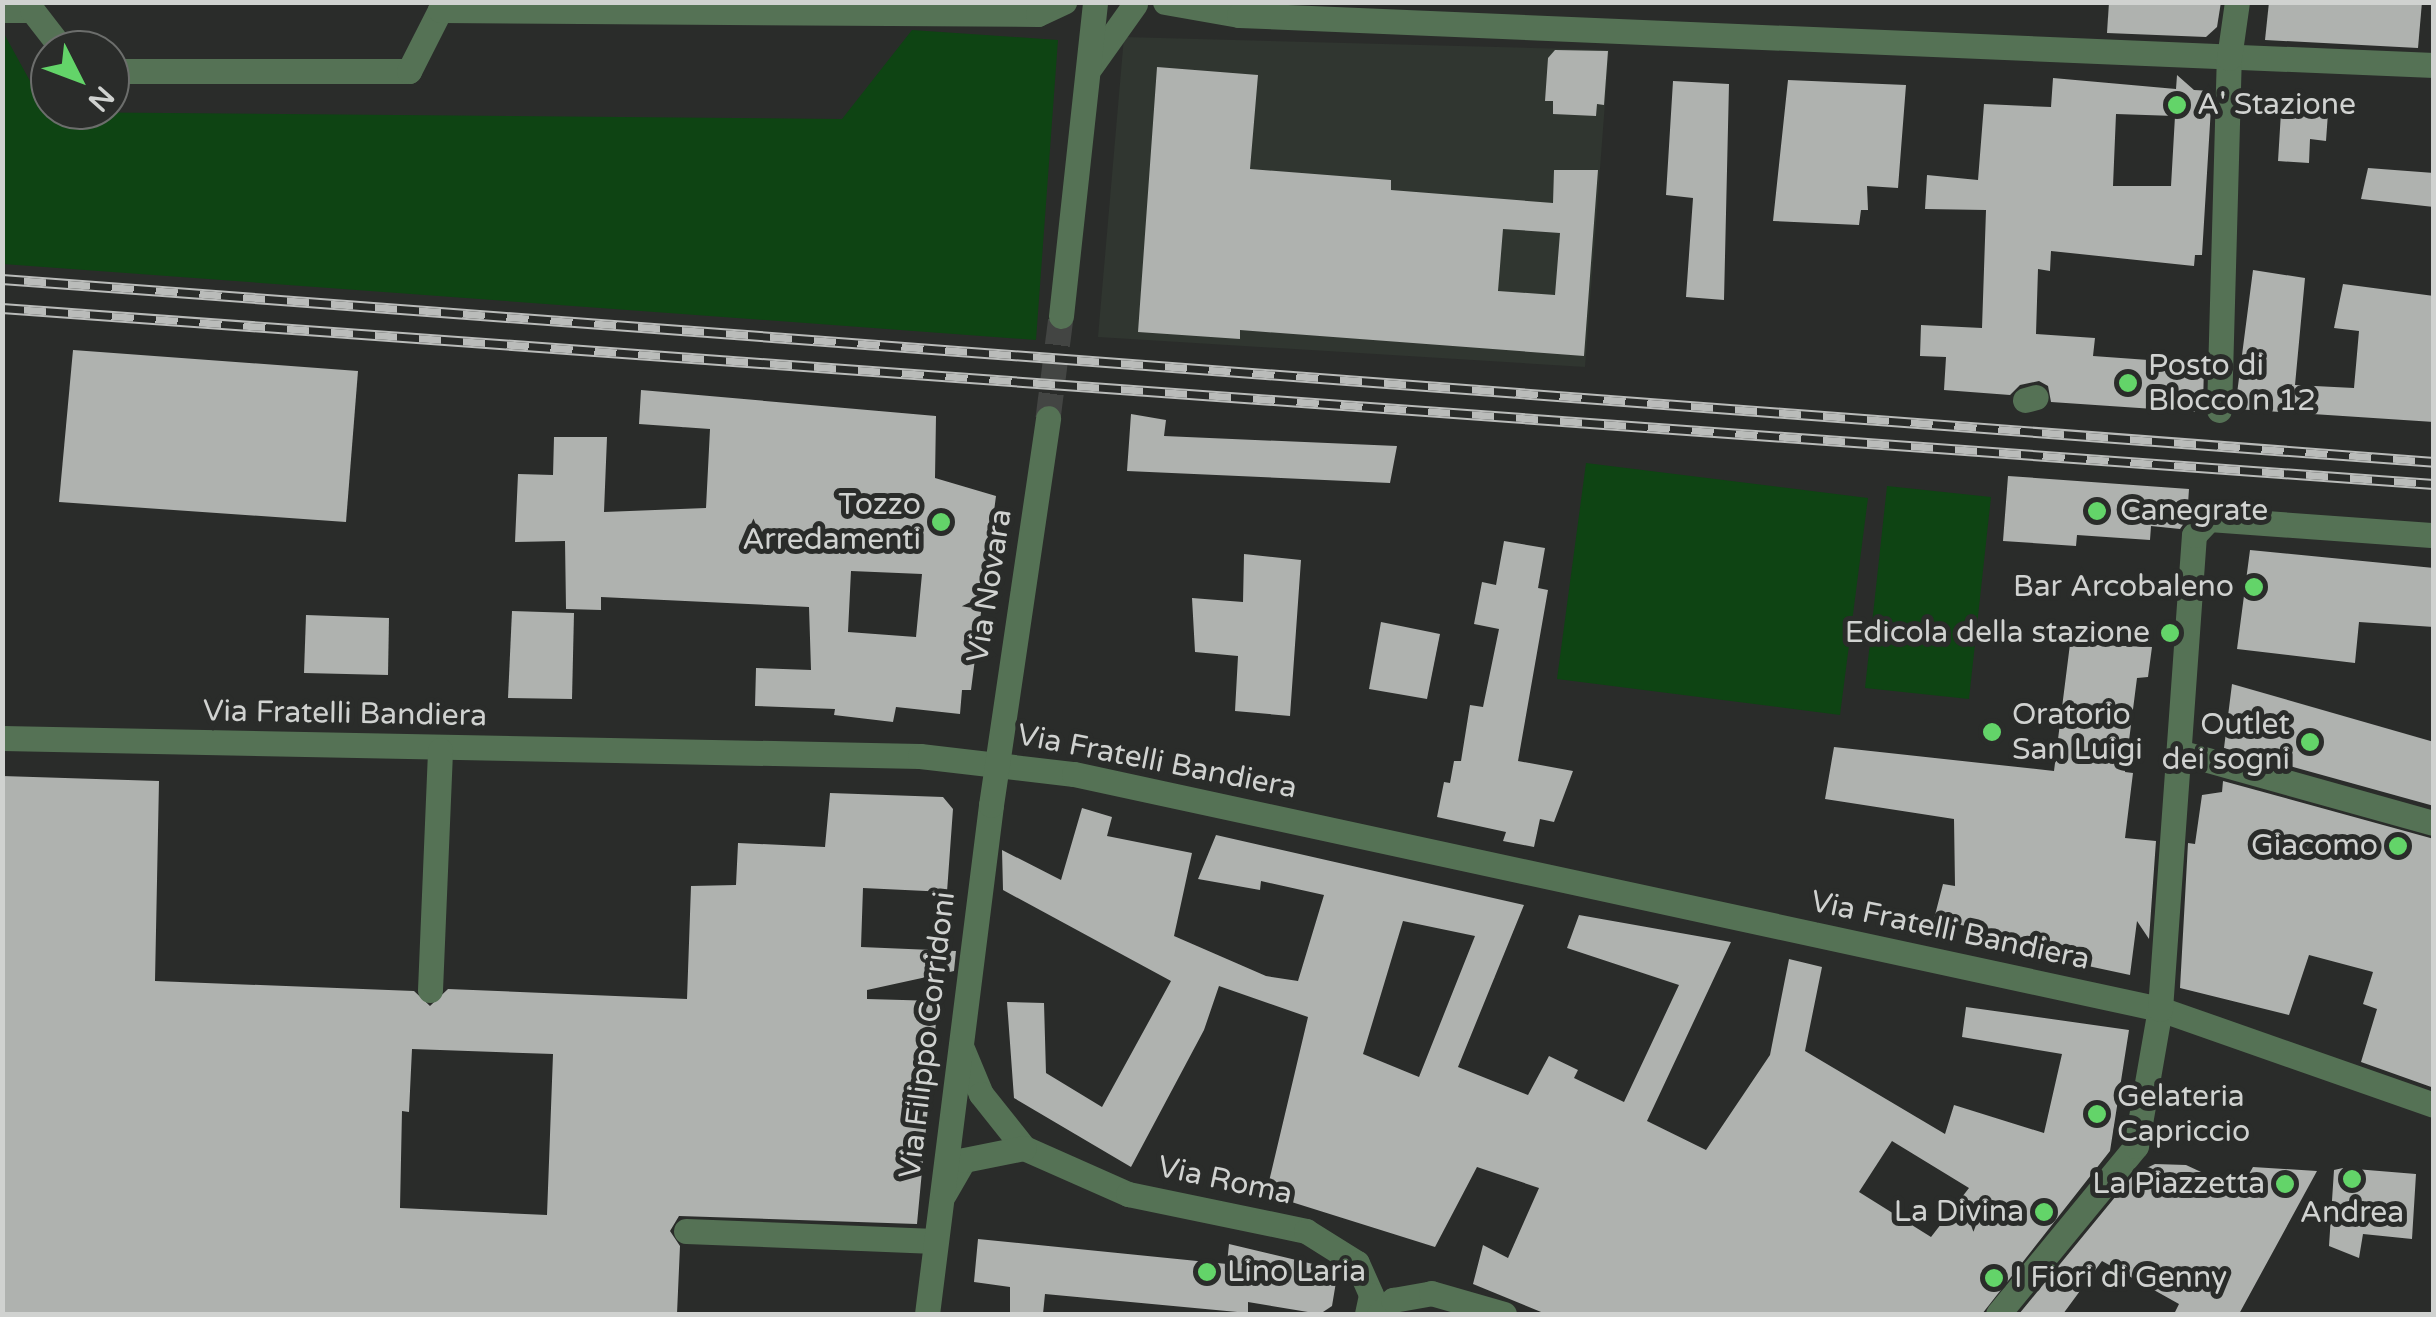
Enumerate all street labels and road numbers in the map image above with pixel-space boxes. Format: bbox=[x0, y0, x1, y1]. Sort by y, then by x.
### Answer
street label: Via Novara bbox=[960, 507, 1020, 665]
street label: Via Fratelli Bandiera bbox=[203, 694, 487, 734]
street label: Via Fratelli Bandiera bbox=[1014, 717, 1300, 807]
street label: Via Fratelli Bandiera bbox=[1807, 884, 2093, 978]
street label: Via Filippo Corridoni bbox=[893, 889, 963, 1181]
street label: Via Roma bbox=[1154, 1149, 1296, 1213]

